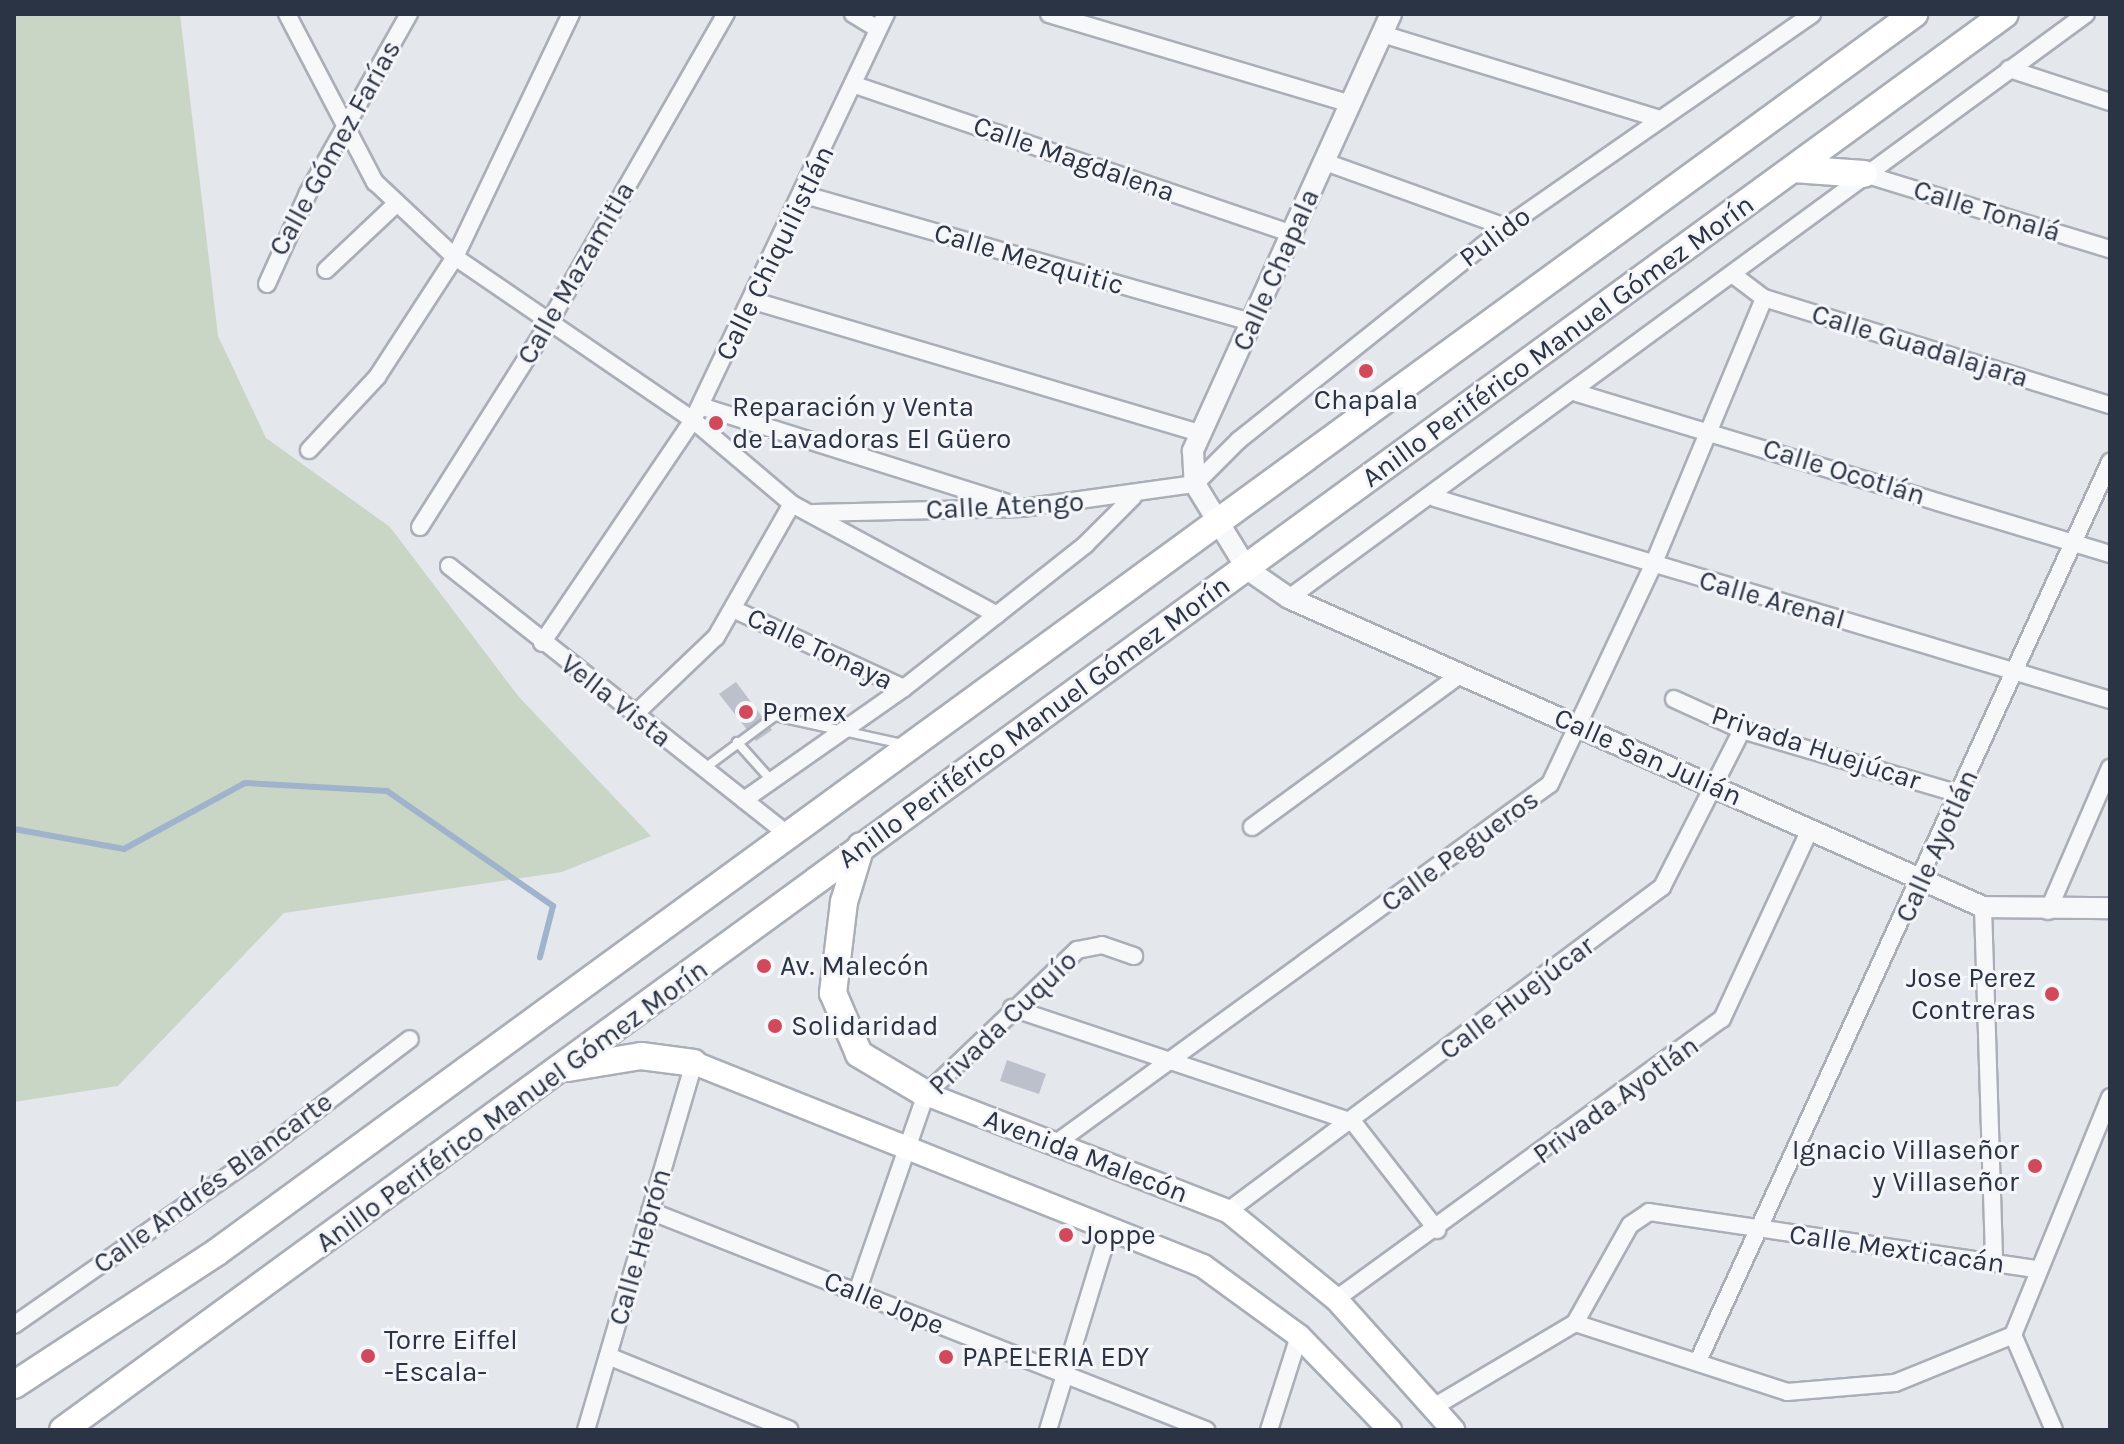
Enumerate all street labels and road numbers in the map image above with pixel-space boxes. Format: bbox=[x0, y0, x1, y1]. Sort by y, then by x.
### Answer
street label: Calle Gómez Farías bbox=[262, 34, 408, 262]
street label: Calle Magdalena bbox=[969, 109, 1179, 209]
street label: Calle Chiquilistlán bbox=[708, 140, 842, 366]
street label: Calle Tonalá bbox=[1909, 173, 2065, 249]
street label: Calle Mazamitla bbox=[510, 176, 642, 370]
street label: Calle Chapala bbox=[1225, 184, 1327, 356]
street label: Anillo Periférico Manuel Gómez Morín bbox=[1355, 187, 1761, 495]
street label: Pulido bbox=[1453, 199, 1537, 275]
street label: Calle Mezquitic bbox=[930, 216, 1128, 302]
street label: Calle Guadalajara bbox=[1808, 297, 2032, 395]
street label: Calle Ocotlán bbox=[1759, 431, 1929, 513]
street label: Calle Atengo bbox=[925, 485, 1085, 527]
street label: Calle Arenal bbox=[1695, 563, 1849, 637]
street label: Anillo Periférico Manuel Gómez Morín bbox=[831, 568, 1237, 876]
street label: Calle Tonaya bbox=[742, 601, 898, 697]
street label: Vella Vista bbox=[554, 647, 678, 755]
street label: Privada Huejúcar bbox=[1707, 698, 1925, 798]
street label: Calle San Julián bbox=[1549, 701, 1747, 813]
street label: Calle Ayotlán bbox=[1888, 764, 1986, 928]
street label: Calle Pegueros bbox=[1375, 783, 1545, 919]
street label: Calle Huejúcar bbox=[1433, 929, 1601, 1067]
street label: Privada Cuquío bbox=[922, 944, 1084, 1102]
street label: Anillo Periférico Manuel Gómez Morín bbox=[309, 952, 715, 1260]
street label: Privada Ayotlán bbox=[1527, 1029, 1705, 1171]
street label: Calle Andrés Blancarte bbox=[87, 1085, 339, 1281]
street label: Avenida Malecón bbox=[979, 1102, 1193, 1210]
street label: Calle Hebrón bbox=[602, 1165, 678, 1329]
street label: Calle Mexticacán bbox=[1787, 1217, 2007, 1281]
street label: Calle Jope bbox=[819, 1264, 949, 1342]

